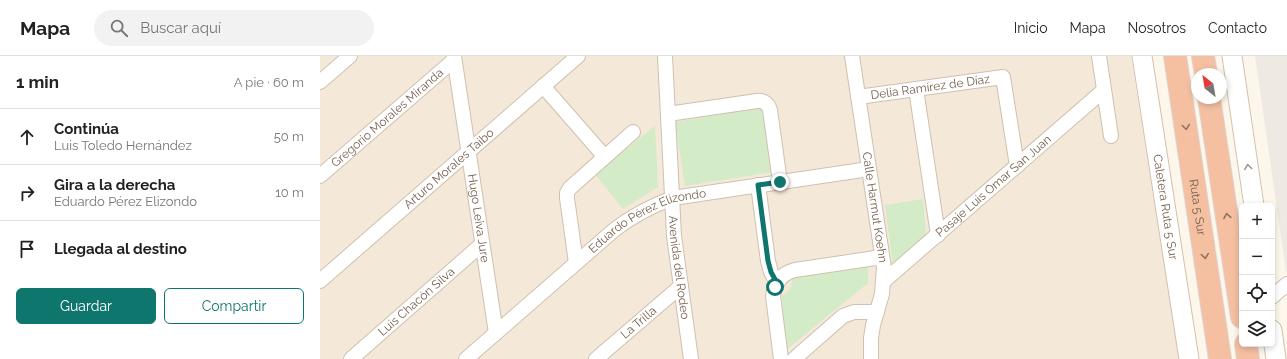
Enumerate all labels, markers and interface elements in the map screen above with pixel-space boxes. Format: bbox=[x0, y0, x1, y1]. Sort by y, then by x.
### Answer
search box bbox=[94, 10, 374, 46]
text: Mapa bbox=[20, 17, 70, 39]
icon: search bbox=[108, 17, 130, 39]
text: Buscar aquí bbox=[140, 19, 221, 37]
text: Inicio bbox=[1014, 20, 1047, 36]
text: Mapa bbox=[1069, 20, 1106, 36]
text: Nosotros bbox=[1128, 20, 1186, 36]
text: Contacto bbox=[1208, 20, 1267, 36]
street label: Gregorio Morales Miranda bbox=[328, 65, 446, 170]
north arrow bbox=[1191, 68, 1227, 104]
text: 1 min bbox=[16, 72, 59, 92]
street label: Delia Ramírez de Díaz bbox=[870, 72, 991, 102]
text: A pie · 60 m bbox=[234, 75, 304, 90]
text: Continúa bbox=[54, 120, 119, 138]
one-way arrow bbox=[1181, 124, 1190, 131]
icon: ahead bbox=[16, 126, 38, 148]
street label: Arturo Morales Taibo bbox=[401, 126, 497, 212]
text: 50 m bbox=[274, 129, 304, 144]
street label: Pasaje Luis Omar San Juan bbox=[933, 132, 1054, 240]
text: Luis Toledo Hernández bbox=[54, 138, 192, 153]
street label: Calle Harmut Koehn bbox=[860, 151, 890, 264]
street label: Caletera Ruta 5 Sur bbox=[1150, 153, 1181, 262]
one-way arrow bbox=[1244, 164, 1253, 170]
street label: Hugo Leiva Jure bbox=[465, 173, 492, 264]
route end bbox=[771, 173, 789, 191]
text: Gira a la derecha bbox=[54, 176, 175, 194]
street label: Ruta 5 Sur bbox=[1186, 178, 1209, 237]
icon: right bbox=[16, 182, 38, 204]
text: 10 m bbox=[275, 185, 304, 200]
street label: Eduardo Pérez Elizondo bbox=[586, 186, 707, 256]
text: Eduardo Pérez Elizondo bbox=[54, 194, 197, 209]
map controls bbox=[1239, 203, 1275, 347]
button: + bbox=[1239, 203, 1275, 239]
one-way arrow bbox=[1223, 213, 1232, 219]
street label: Avenida del Rodeo bbox=[666, 215, 692, 320]
icon: arrive bbox=[16, 238, 38, 260]
button: − bbox=[1239, 239, 1275, 275]
text: Llegada al destino bbox=[54, 240, 187, 258]
one-way arrow bbox=[1200, 253, 1209, 259]
street label: Luis Chacón Silva bbox=[375, 264, 457, 339]
button: locate bbox=[1239, 275, 1275, 311]
route start bbox=[766, 278, 784, 296]
button: Guardar bbox=[16, 288, 156, 324]
button: Compartir bbox=[164, 288, 304, 324]
street label: La Trilla bbox=[618, 303, 659, 342]
button: layers bbox=[1239, 311, 1275, 347]

